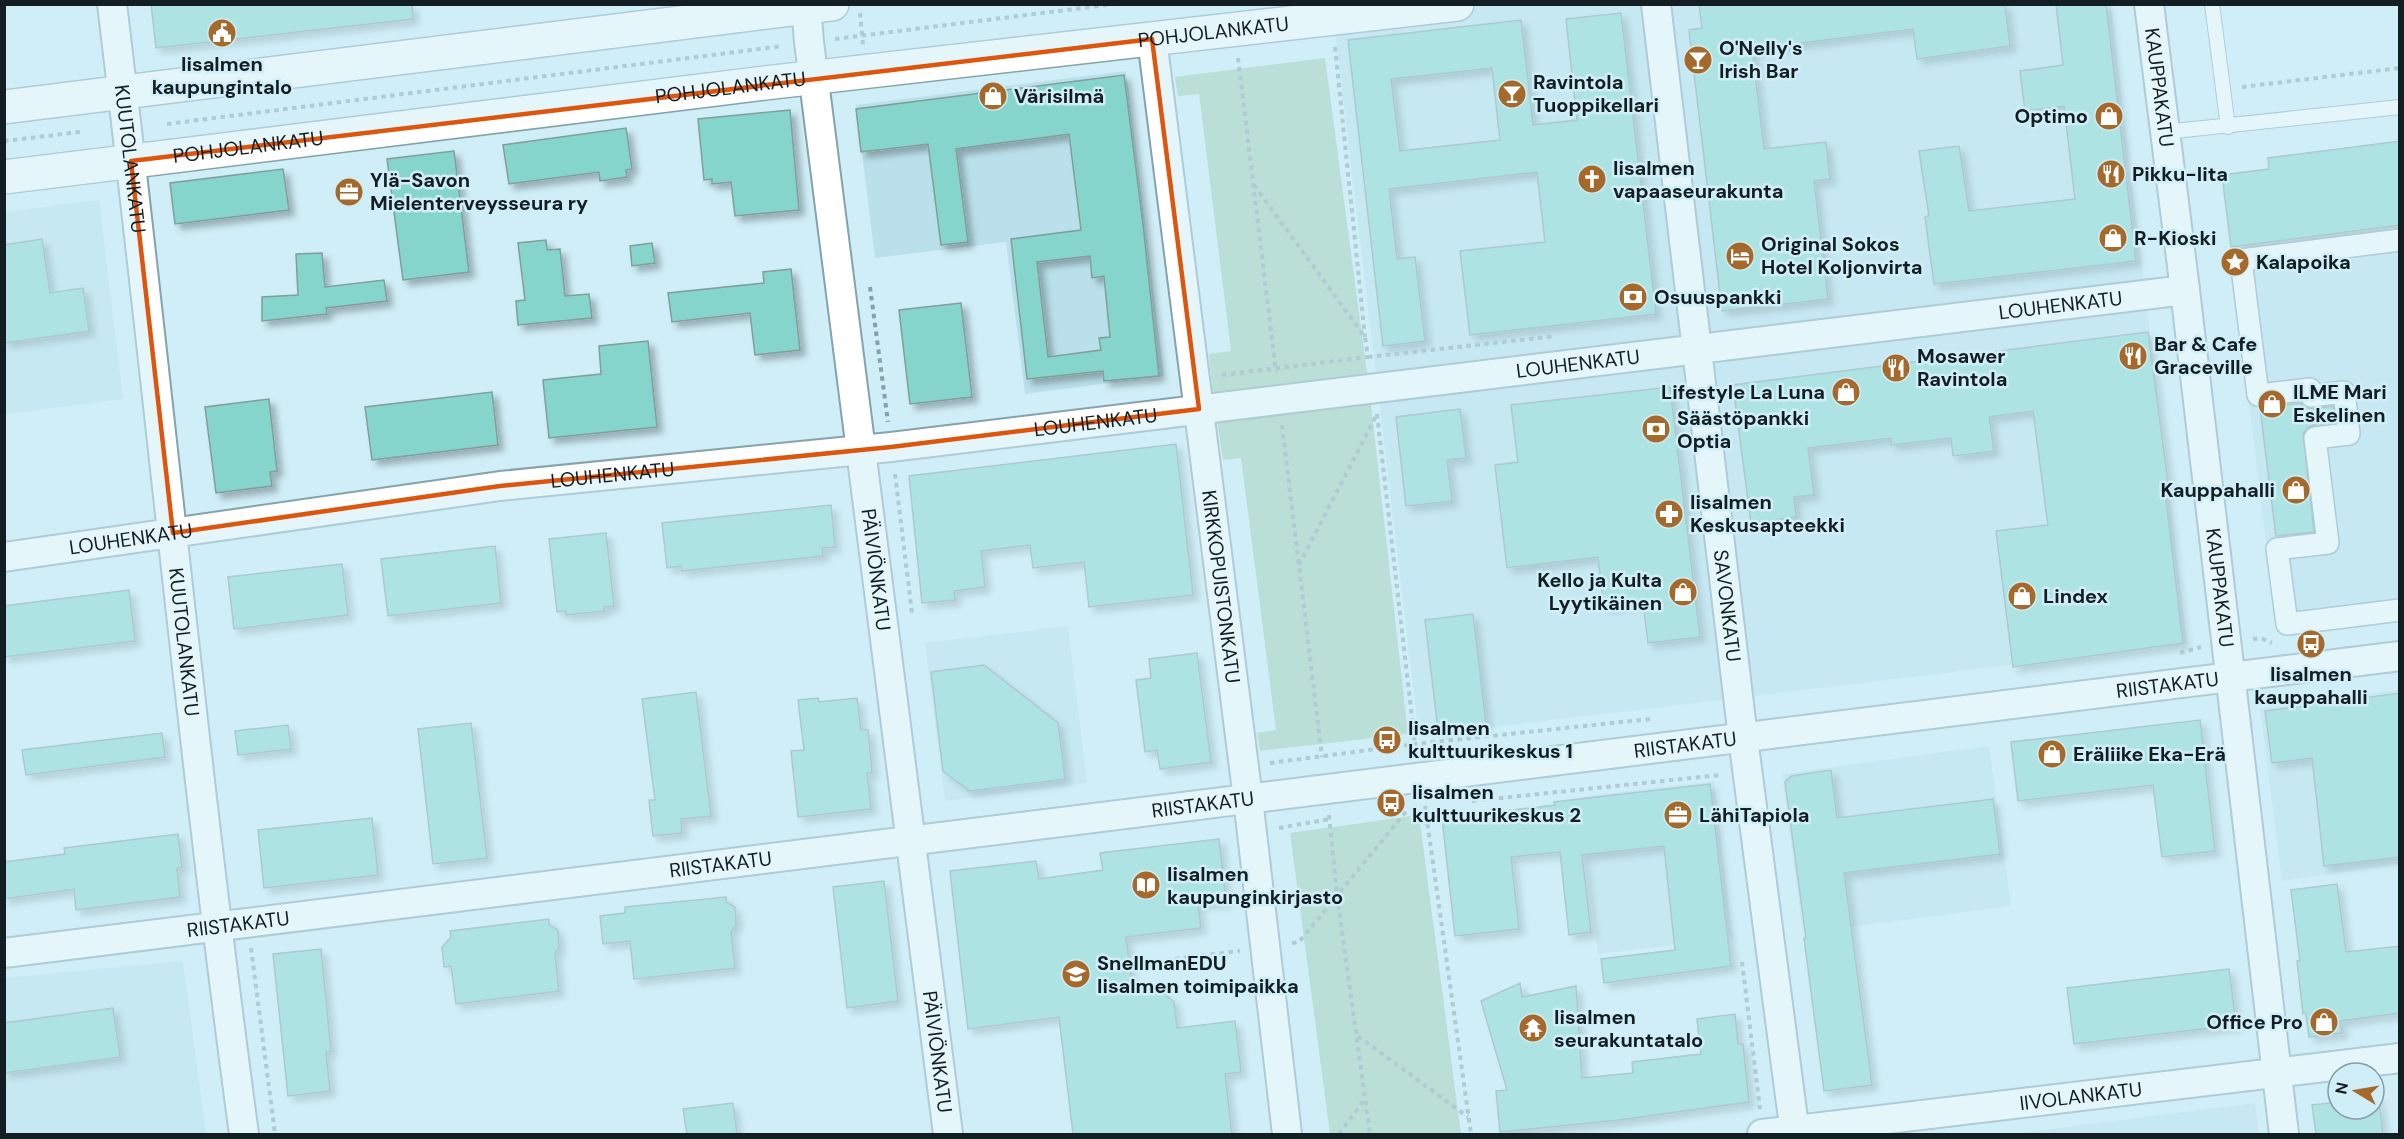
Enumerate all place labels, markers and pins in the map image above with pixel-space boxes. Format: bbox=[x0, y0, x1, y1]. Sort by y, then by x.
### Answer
public building icon: Iisalmen kaupungintalo bbox=[206, 17, 238, 49]
place label: O'Nelly's Irish Bar bbox=[1719, 35, 1803, 84]
bar icon: O'Nelly's Irish Bar bbox=[1682, 44, 1714, 76]
place label: Iisalmen kaupungintalo bbox=[152, 51, 292, 100]
place label: Ravintola Tuoppikellari bbox=[1533, 69, 1659, 118]
bar icon: Ravintola Tuoppikellari bbox=[1496, 78, 1528, 110]
shop icon: Värisilmä bbox=[977, 80, 1009, 112]
place label: Värisilmä bbox=[1014, 83, 1104, 109]
shop icon: Optimo bbox=[2093, 100, 2125, 132]
place label: Optimo bbox=[2014, 103, 2088, 129]
place label: Iisalmen vapaaseurakunta bbox=[1613, 155, 1783, 204]
restaurant icon: Pikku-Iita bbox=[2095, 158, 2127, 190]
place label: Pikku-Iita bbox=[2132, 161, 2228, 187]
church icon: Iisalmen vapaaseurakunta bbox=[1576, 163, 1608, 195]
place label: Ylä-Savon Mielenterveysseura ry bbox=[370, 167, 588, 216]
office icon: Ylä-Savon Mielenterveysseura ry bbox=[333, 176, 365, 208]
shop icon: R-Kioski bbox=[2097, 222, 2129, 254]
place label: R-Kioski bbox=[2134, 225, 2217, 251]
place label: Original Sokos Hotel Koljonvirta bbox=[1761, 231, 1923, 280]
hotel icon: Original Sokos Hotel Koljonvirta bbox=[1724, 240, 1756, 272]
place icon: Kalapoika bbox=[2219, 246, 2251, 278]
place label: Kalapoika bbox=[2256, 249, 2351, 275]
bank icon: Osuuspankki bbox=[1617, 281, 1649, 313]
place label: Osuuspankki bbox=[1654, 284, 1781, 310]
place label: Bar & Cafe Graceville bbox=[2154, 331, 2257, 380]
restaurant icon: Bar & Cafe Graceville bbox=[2117, 340, 2149, 372]
place label: Mosawer Ravintola bbox=[1917, 343, 2007, 392]
restaurant icon: Mosawer Ravintola bbox=[1880, 352, 1912, 384]
shop icon: Lifestyle La Luna bbox=[1830, 376, 1862, 408]
place label: Lifestyle La Luna bbox=[1661, 379, 1825, 405]
place label: ILME Mari Eskelinen bbox=[2293, 379, 2387, 428]
shop icon: ILME Mari Eskelinen bbox=[2256, 388, 2288, 420]
place label: Säästöpankki Optia bbox=[1677, 405, 1809, 454]
bank icon: Säästöpankki Optia bbox=[1640, 413, 1672, 445]
shop icon: Kauppahalli bbox=[2280, 474, 2312, 506]
place label: Kauppahalli bbox=[2160, 477, 2275, 503]
place label: Iisalmen Keskusapteekki bbox=[1690, 489, 1845, 538]
pharmacy icon: Iisalmen Keskusapteekki bbox=[1653, 498, 1685, 530]
place label: Kello ja Kulta Lyytikäinen bbox=[1537, 567, 1662, 616]
shop icon: Kello ja Kulta Lyytikäinen bbox=[1667, 576, 1699, 608]
shop icon: Lindex bbox=[2006, 580, 2038, 612]
place label: Lindex bbox=[2043, 583, 2108, 609]
bus stop icon: Iisalmen kauppahalli bbox=[2295, 628, 2327, 660]
place label: Iisalmen kauppahalli bbox=[2254, 661, 2368, 710]
place label: Iisalmen kulttuurikeskus 1 bbox=[1408, 715, 1573, 764]
bus stop icon: Iisalmen kulttuurikeskus 1 bbox=[1371, 724, 1403, 756]
shop icon: Eräliike Eka-Erä bbox=[2036, 738, 2068, 770]
place label: Eräliike Eka-Erä bbox=[2073, 741, 2226, 767]
place label: Iisalmen kulttuurikeskus 2 bbox=[1412, 779, 1581, 828]
bus stop icon: Iisalmen kulttuurikeskus 2 bbox=[1375, 787, 1407, 819]
office icon: LähiTapiola bbox=[1662, 799, 1694, 831]
place label: LähiTapiola bbox=[1699, 802, 1809, 828]
place label: Iisalmen kaupunginkirjasto bbox=[1167, 861, 1343, 910]
library icon: Iisalmen kaupunginkirjasto bbox=[1130, 869, 1162, 901]
place label: SnellmanEDU Iisalmen toimipaikka bbox=[1097, 950, 1299, 999]
school or university icon: SnellmanEDU Iisalmen toimipaikka bbox=[1060, 958, 1092, 990]
place label: Iisalmen seurakuntatalo bbox=[1554, 1004, 1703, 1053]
shop icon: Office Pro bbox=[2308, 1006, 2340, 1038]
place label: Office Pro bbox=[2206, 1009, 2303, 1035]
temple icon: Iisalmen seurakuntatalo bbox=[1517, 1012, 1549, 1044]

